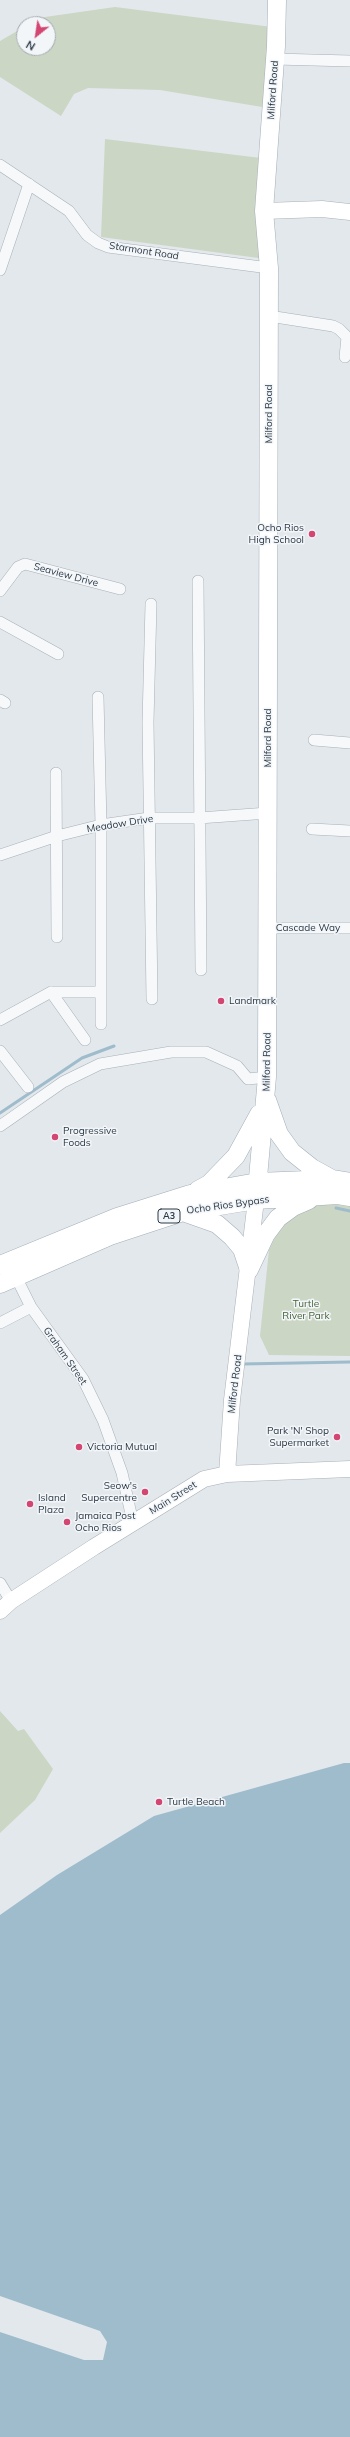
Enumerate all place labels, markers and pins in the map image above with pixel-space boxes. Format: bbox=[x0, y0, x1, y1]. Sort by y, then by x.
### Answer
place label: Ocho Rios High School bbox=[249, 522, 304, 546]
marker: Ocho Rios High School bbox=[307, 529, 317, 539]
place label: Landmark bbox=[229, 995, 276, 1007]
marker: Landmark bbox=[216, 996, 226, 1006]
place label: Progressive Foods bbox=[63, 1125, 117, 1148]
marker: Progressive Foods bbox=[50, 1132, 60, 1142]
place label: Park 'N' Shop Supermarket bbox=[267, 1425, 329, 1448]
marker: Park 'N' Shop Supermarket bbox=[332, 1432, 342, 1442]
place label: Victoria Mutual bbox=[87, 1441, 157, 1453]
marker: Victoria Mutual bbox=[74, 1442, 84, 1452]
place label: Seow's Supercentre bbox=[81, 1480, 137, 1504]
marker: Seow's Supercentre bbox=[140, 1487, 150, 1497]
place label: Island Plaza bbox=[38, 1492, 66, 1516]
marker: Island Plaza bbox=[25, 1499, 35, 1509]
place label: Jamaica Post Ocho Rios bbox=[75, 1510, 135, 1534]
marker: Jamaica Post Ocho Rios bbox=[62, 1517, 72, 1527]
place label: Turtle Beach bbox=[167, 1796, 225, 1808]
marker: Turtle Beach bbox=[154, 1797, 164, 1807]

